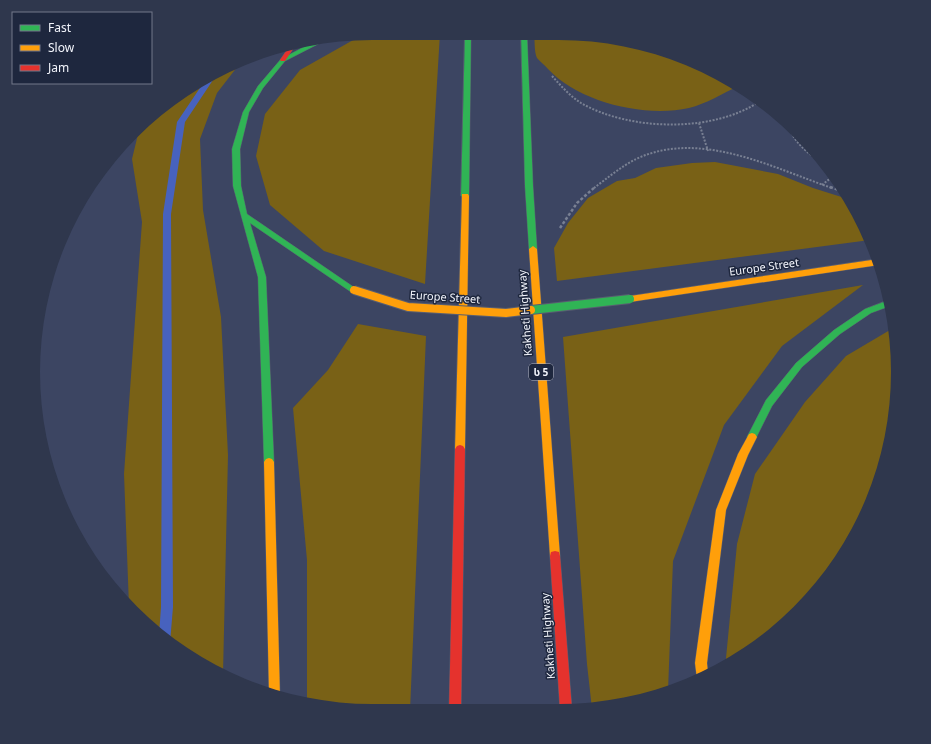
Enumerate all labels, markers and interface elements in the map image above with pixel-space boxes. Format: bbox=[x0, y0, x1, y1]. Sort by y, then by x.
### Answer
legend bbox=[12, 12, 152, 84]
text: Fast bbox=[48, 19, 72, 36]
text: Slow bbox=[48, 39, 75, 56]
text: Jam bbox=[47, 59, 69, 76]
street label: Europe Street bbox=[728, 254, 800, 279]
street label: Kakheti Highway bbox=[514, 269, 535, 357]
street label: Europe Street bbox=[409, 287, 481, 306]
road number: ს 5 bbox=[529, 364, 553, 380]
street label: Kakheti Highway bbox=[537, 592, 558, 680]

